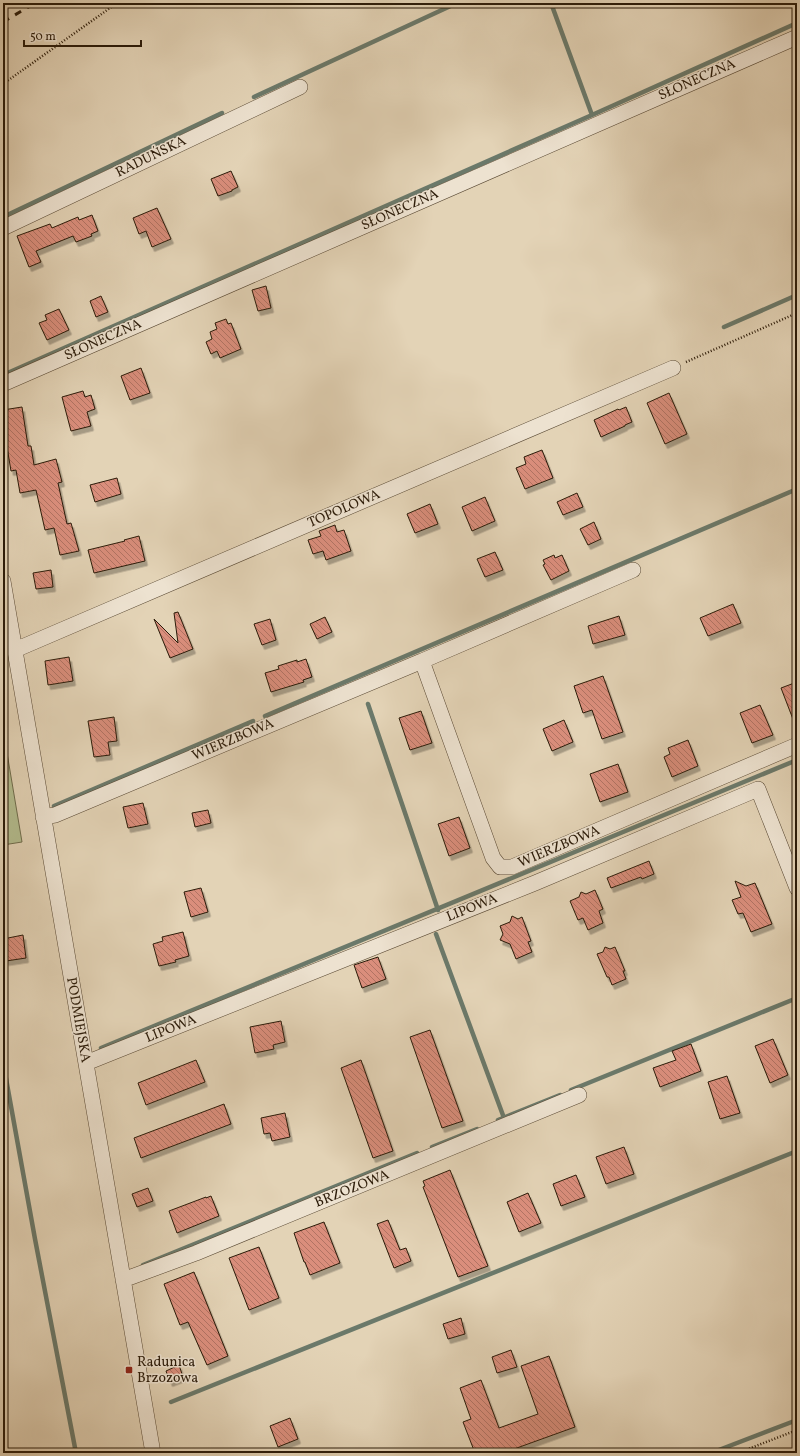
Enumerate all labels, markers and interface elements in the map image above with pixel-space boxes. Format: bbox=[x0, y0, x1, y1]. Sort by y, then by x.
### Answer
scale bar bbox=[24, 22, 141, 48]
text: 50 m bbox=[30, 29, 56, 45]
street label: SŁONECZNA bbox=[655, 54, 739, 105]
street label: RADUŃSKA bbox=[112, 132, 190, 182]
street label: SŁONECZNA bbox=[358, 184, 442, 235]
street label: SŁONECZNA bbox=[61, 314, 145, 365]
street label: TOPOLOWA bbox=[305, 485, 383, 533]
street label: WIERZBOWA bbox=[189, 714, 277, 766]
street label: WIERZBOWA bbox=[515, 821, 603, 873]
street label: LIPOWA bbox=[444, 889, 500, 927]
street label: PODMIEJSKA bbox=[61, 976, 95, 1064]
street label: LIPOWA bbox=[143, 1010, 199, 1048]
street label: BRZOZOWA bbox=[312, 1165, 392, 1213]
place label: Radunica Brzozowa bbox=[137, 1353, 198, 1388]
marker: Radunica Brzozowa bbox=[124, 1365, 134, 1375]

